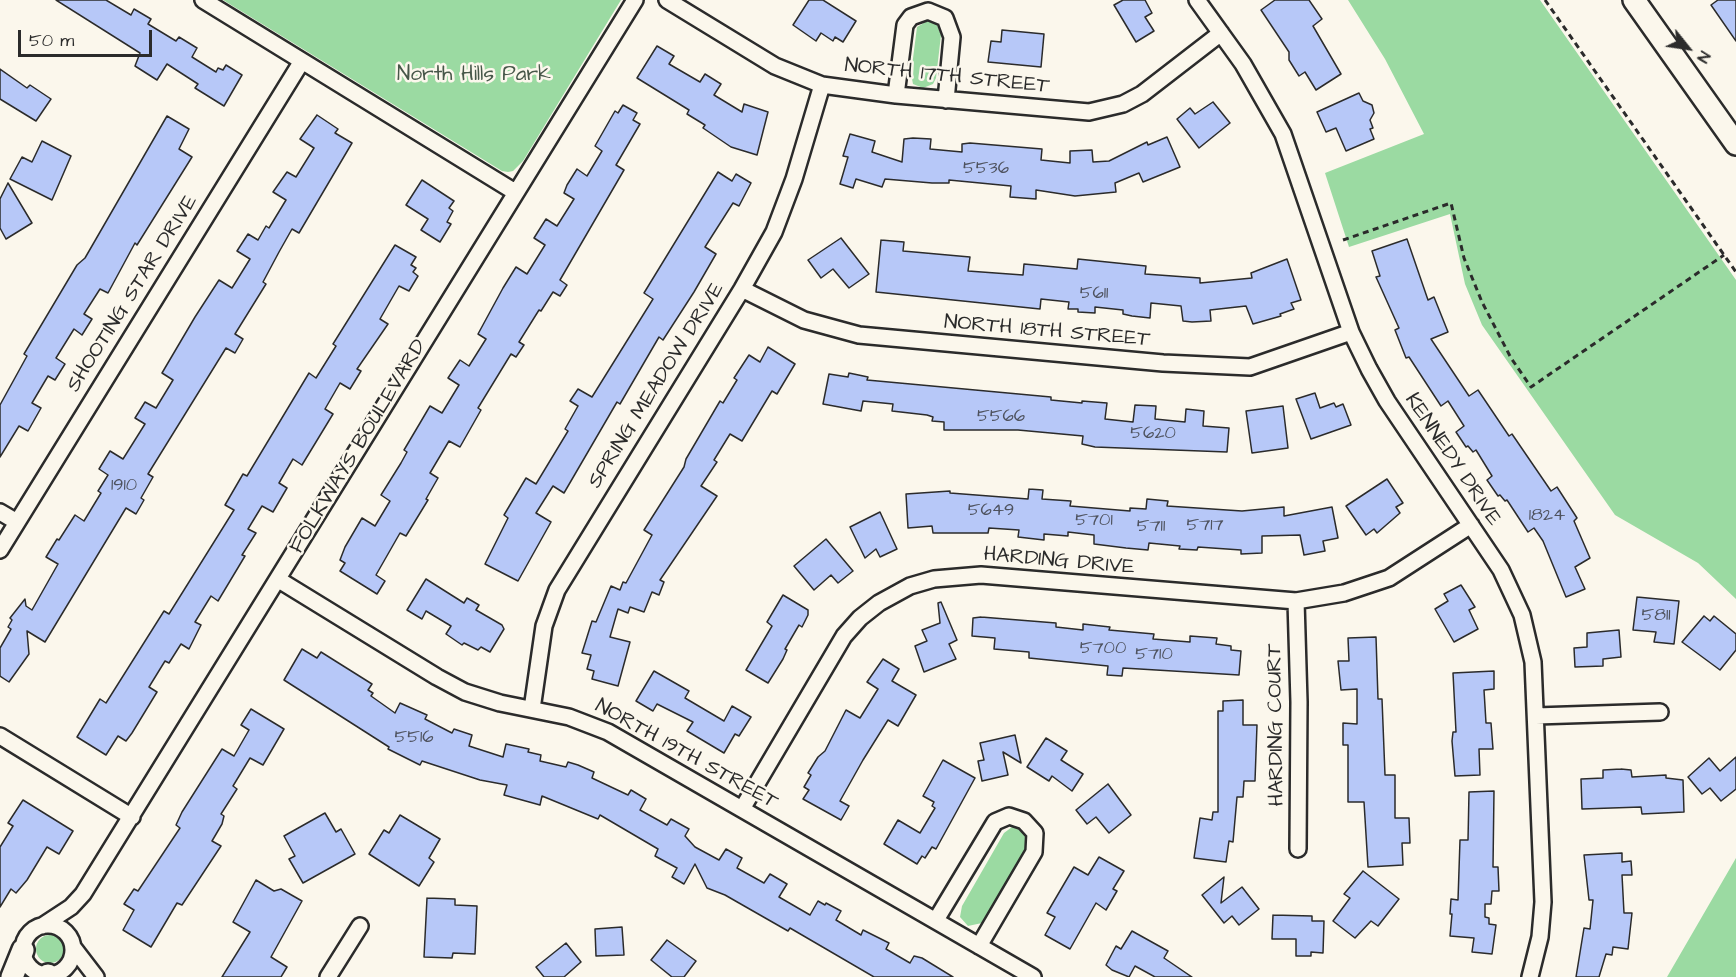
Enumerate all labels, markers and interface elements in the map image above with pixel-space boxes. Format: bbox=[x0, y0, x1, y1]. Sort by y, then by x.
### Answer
scale bar bbox=[21, 18, 154, 56]
north arrow bbox=[1658, 18, 1718, 78]
text: 50 m bbox=[29, 28, 74, 53]
text: N bbox=[1692, 47, 1716, 67]
street label: NORTH 17TH STREET bbox=[843, 54, 1051, 100]
park label: North Hills Park bbox=[397, 63, 551, 89]
house number: 5536 bbox=[963, 158, 1009, 180]
street label: SHOOTING STAR DRIVE bbox=[62, 191, 204, 397]
street label: SPRING MEADOW DRIVE bbox=[583, 279, 731, 493]
house number: 5611 bbox=[1080, 283, 1108, 305]
street label: NORTH 18TH STREET bbox=[943, 310, 1151, 354]
street label: FOLKWAYS BOULEVARD bbox=[285, 335, 433, 559]
street label: KENNEDY DRIVE bbox=[1398, 389, 1506, 531]
house number: 5566 bbox=[977, 406, 1025, 428]
house number: 5620 bbox=[1130, 423, 1176, 445]
house number: 1910 bbox=[111, 475, 137, 497]
house number: 5649 bbox=[968, 500, 1014, 522]
house number: 1824 bbox=[1529, 505, 1565, 527]
house number: 5701 bbox=[1075, 510, 1113, 532]
house number: 5717 bbox=[1186, 515, 1224, 537]
house number: 5711 bbox=[1137, 516, 1165, 538]
street label: HARDING DRIVE bbox=[982, 543, 1136, 581]
house number: 5811 bbox=[1641, 605, 1671, 627]
house number: 5700 bbox=[1080, 638, 1126, 660]
street label: HARDING COURT bbox=[1263, 643, 1291, 807]
house number: 5710 bbox=[1135, 644, 1173, 666]
street label: NORTH 19TH STREET bbox=[590, 694, 782, 816]
house number: 5516 bbox=[394, 727, 434, 749]

